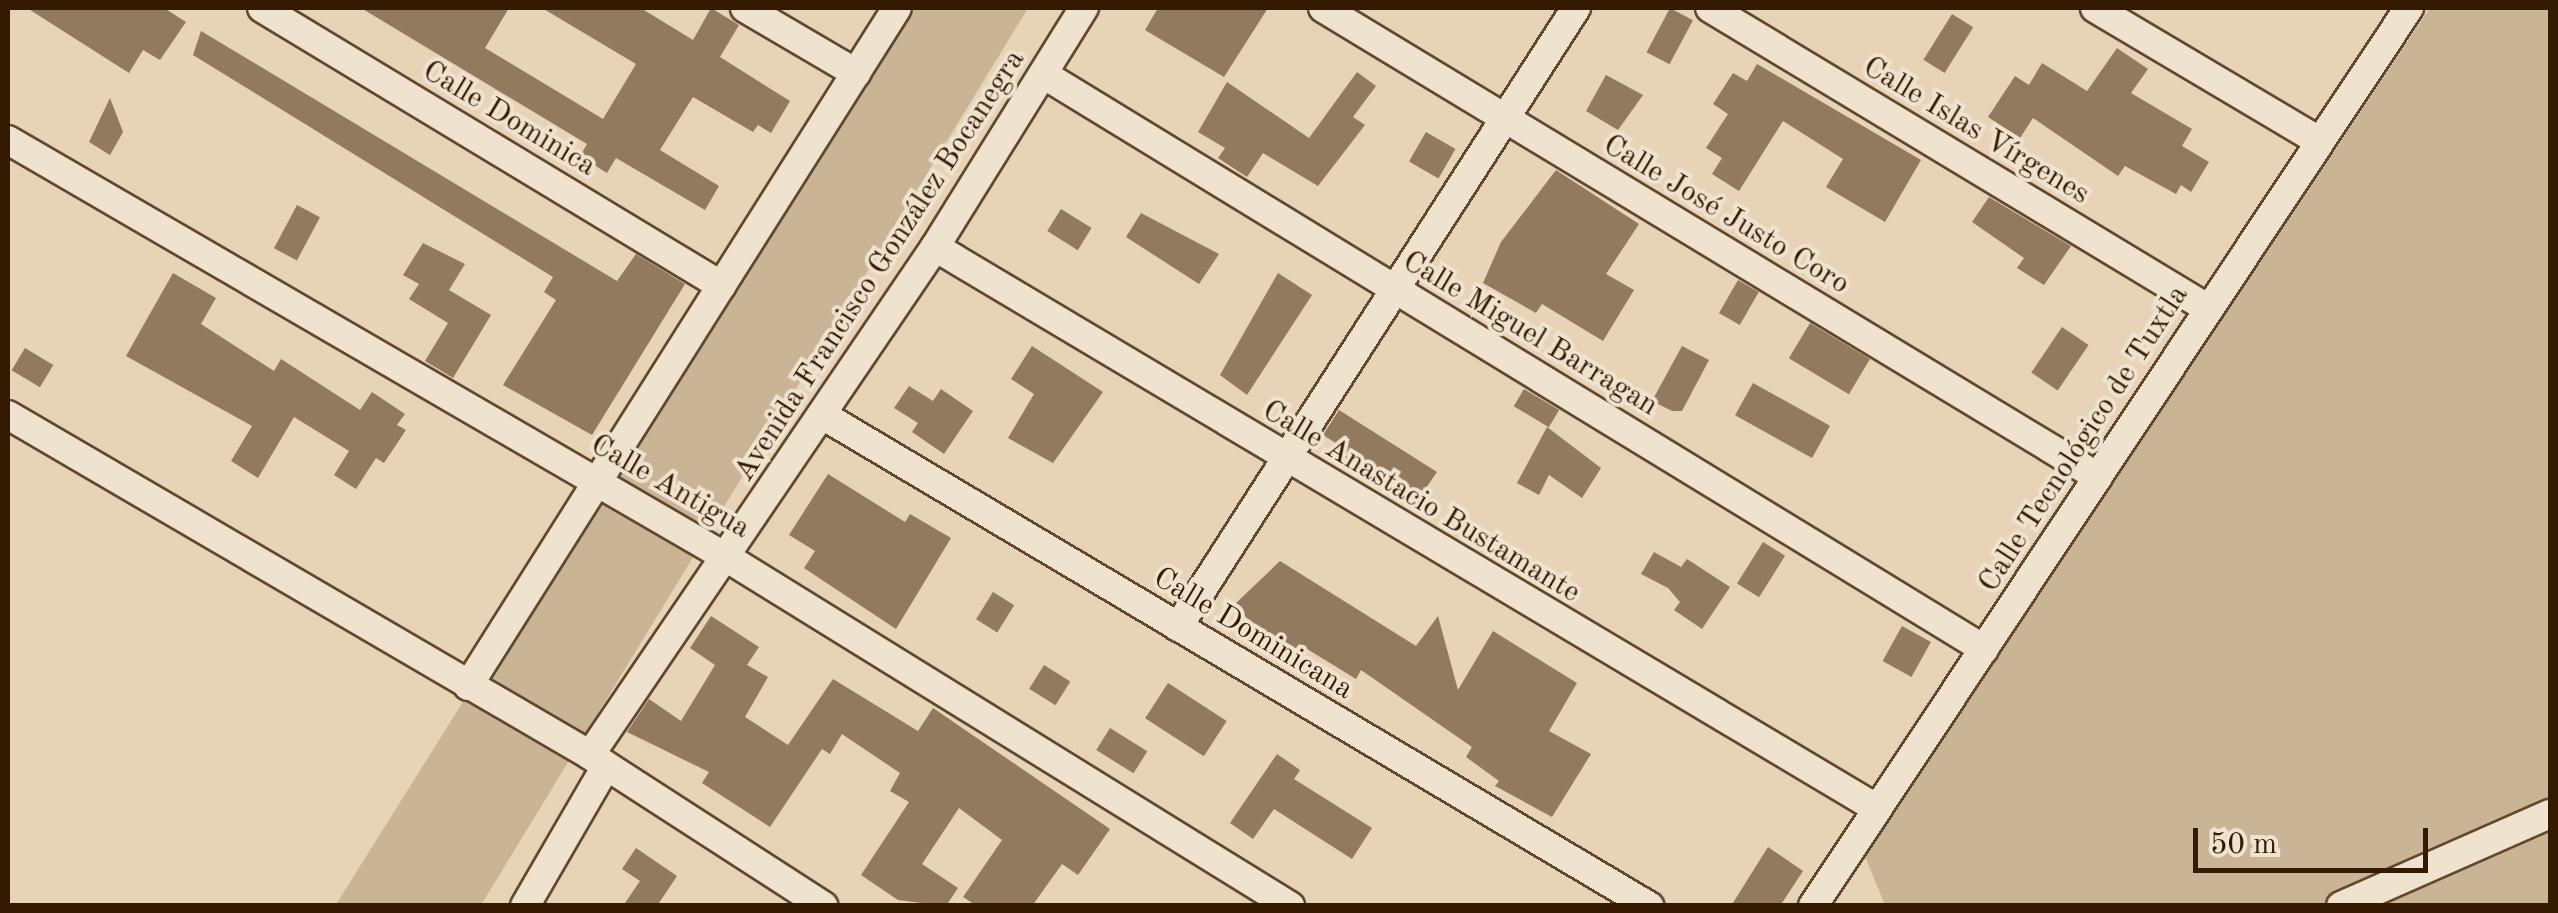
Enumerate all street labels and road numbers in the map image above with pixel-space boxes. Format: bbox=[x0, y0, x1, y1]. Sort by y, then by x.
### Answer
street label: Avenida Francisco González Bocanegra bbox=[727, 43, 1033, 489]
street label: Calle Islas Vírgenes bbox=[1856, 49, 2096, 213]
street label: Calle Dominica bbox=[416, 53, 602, 185]
street label: Calle José Justo Coro bbox=[1596, 127, 1856, 303]
street label: Calle Miguel Barragan bbox=[1396, 244, 1664, 424]
street label: Calle Tecnológico de Tuxtla bbox=[1971, 279, 2197, 599]
street label: Calle Anastacio Bustamante bbox=[1256, 393, 1586, 611]
street label: Calle Antigua bbox=[584, 427, 756, 547]
street label: Calle Dominicana bbox=[1147, 560, 1359, 708]

